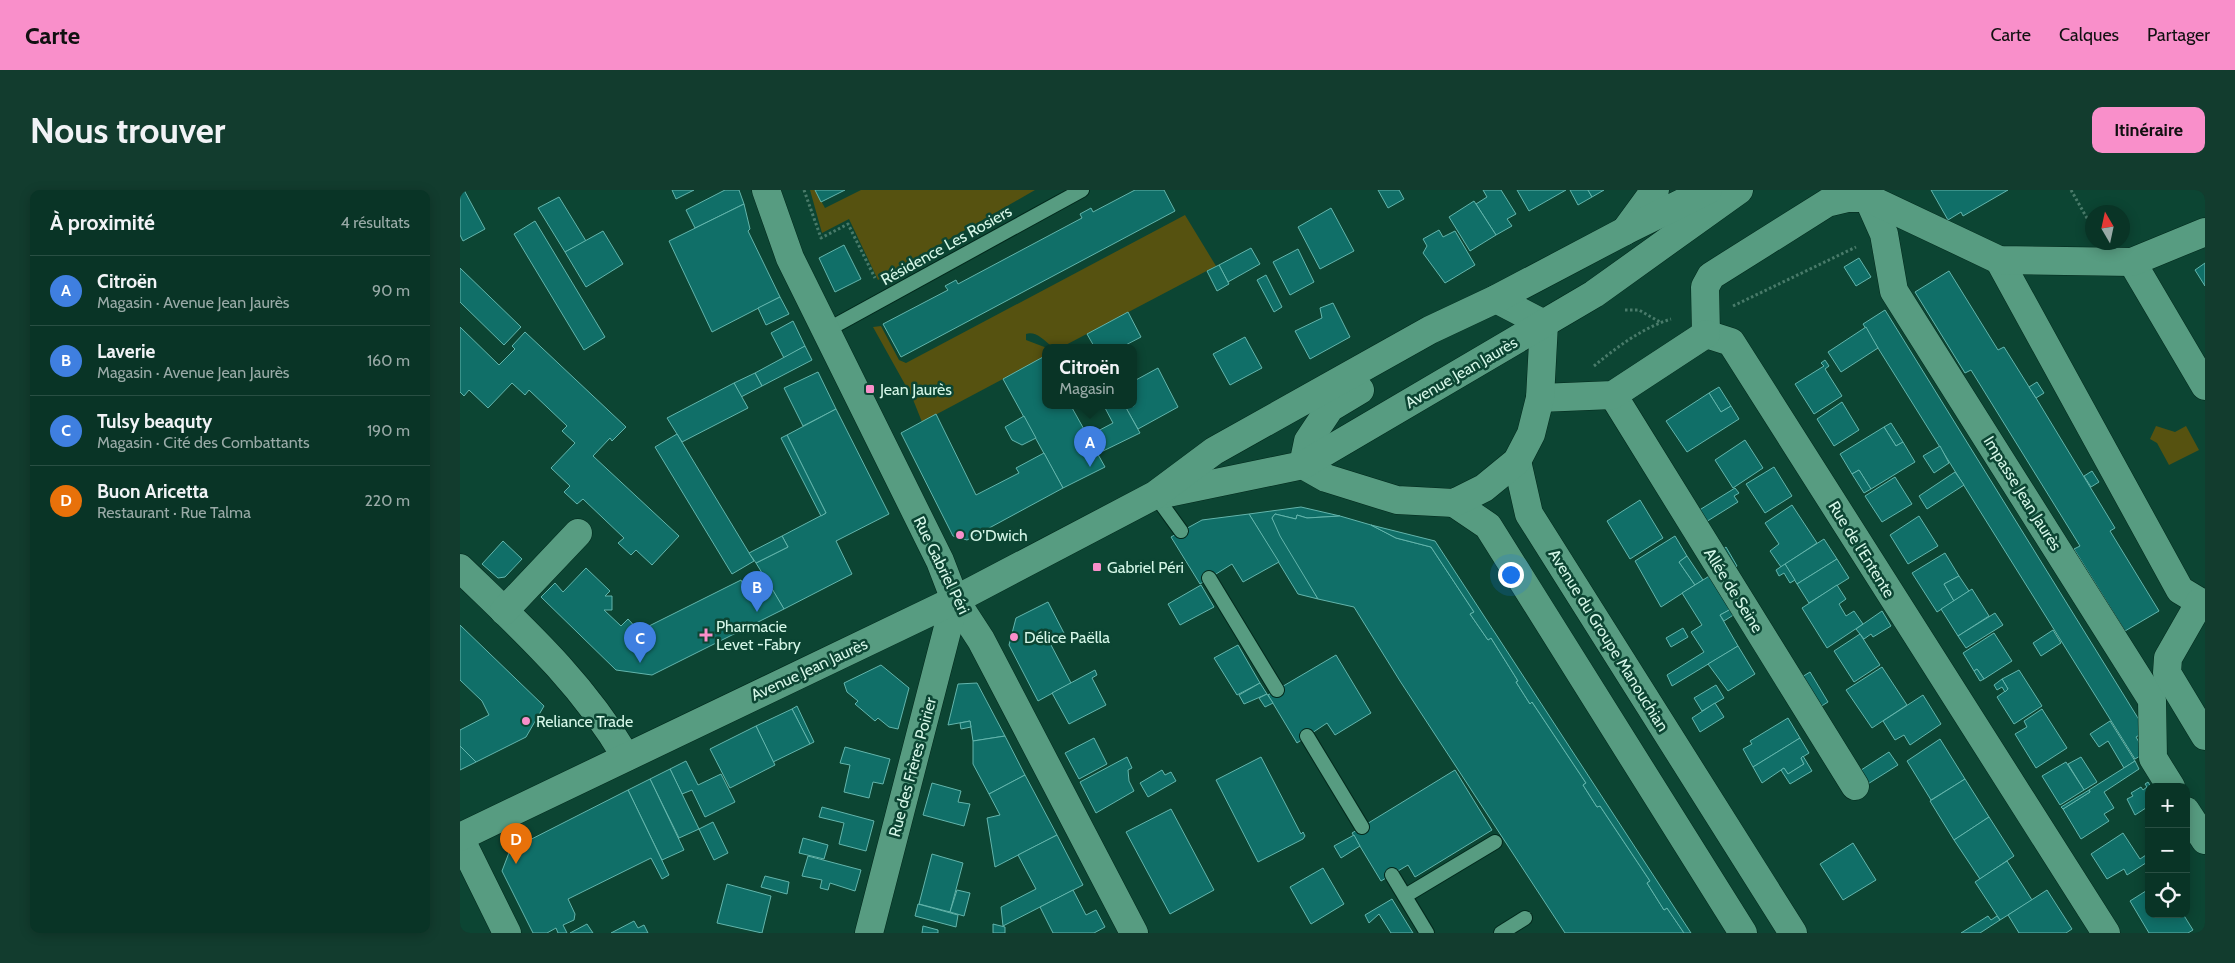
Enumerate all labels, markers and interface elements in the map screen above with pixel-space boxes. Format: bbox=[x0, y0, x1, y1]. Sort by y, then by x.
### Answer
text: Carte bbox=[25, 21, 80, 50]
text: Carte bbox=[1990, 24, 2031, 46]
text: Calques bbox=[2059, 24, 2119, 46]
text: Partager bbox=[2147, 24, 2210, 46]
button: Itinéraire bbox=[2092, 107, 2205, 153]
text: Nous trouver bbox=[30, 109, 225, 152]
street label: Résidence Les Rosiers bbox=[877, 201, 1015, 289]
north arrow bbox=[2085, 205, 2130, 250]
text: À proximité bbox=[50, 210, 155, 235]
text: 4 résultats bbox=[340, 213, 410, 232]
text: Citroën bbox=[97, 270, 157, 293]
text: A bbox=[61, 281, 71, 300]
text: 90 m bbox=[372, 281, 410, 300]
text: Magasin · Avenue Jean Jaurès bbox=[97, 293, 289, 312]
street label: Avenue Jean Jaurès bbox=[1402, 332, 1521, 412]
text: Laverie bbox=[97, 340, 155, 363]
popup bbox=[1042, 344, 1137, 409]
text: B bbox=[61, 351, 71, 370]
text: 160 m bbox=[367, 351, 410, 370]
text: Citroën bbox=[1059, 356, 1120, 379]
text: Magasin · Avenue Jean Jaurès bbox=[97, 363, 289, 382]
text: Magasin bbox=[1059, 379, 1115, 398]
place label: Jean Jaurès bbox=[879, 380, 952, 399]
marker: Jean Jaurès bbox=[864, 383, 876, 395]
text: Tulsy beaquty bbox=[97, 410, 212, 433]
text: C bbox=[61, 421, 71, 440]
text: 190 m bbox=[367, 421, 410, 440]
pin: A bbox=[1074, 426, 1106, 467]
street label: Impasse Jean Jaurès bbox=[1980, 432, 2066, 554]
text: Magasin · Cité des Combattants bbox=[97, 433, 310, 452]
text: Buon Aricetta bbox=[97, 480, 208, 503]
text: D bbox=[60, 491, 72, 510]
text: 220 m bbox=[364, 491, 410, 510]
street label: Rue de l'Entente bbox=[1824, 498, 1899, 601]
text: Restaurant · Rue Talma bbox=[97, 503, 251, 522]
street label: Rue Gabriel Péri bbox=[910, 513, 973, 617]
place label: O'Dwich bbox=[970, 526, 1028, 545]
marker: O'Dwich bbox=[954, 529, 966, 541]
street label: Allée de Seine bbox=[1700, 545, 1767, 636]
street label: Avenue du Groupe Manouchian bbox=[1545, 546, 1673, 735]
place label: Gabriel Péri bbox=[1107, 558, 1184, 577]
marker: Gabriel Péri bbox=[1091, 561, 1103, 573]
your location bbox=[1498, 562, 1524, 588]
pin: B bbox=[741, 571, 773, 612]
place label: Pharmacie Levet -Fabry bbox=[716, 617, 801, 654]
pin: C bbox=[624, 622, 656, 663]
place label: Délice Paëlla bbox=[1024, 628, 1110, 647]
marker: Pharmacie Levet -Fabry bbox=[700, 629, 712, 641]
marker: Délice Paëlla bbox=[1008, 631, 1020, 643]
street label: Avenue Jean Jaurès bbox=[748, 634, 871, 705]
street label: Rue des Frères Poirier bbox=[885, 694, 940, 839]
place label: Reliance Trade bbox=[536, 712, 633, 731]
marker: Reliance Trade bbox=[520, 715, 532, 727]
map controls bbox=[2145, 783, 2190, 918]
button: + bbox=[2145, 783, 2190, 828]
pin: D bbox=[500, 823, 532, 864]
button: − bbox=[2145, 828, 2190, 873]
button: locate bbox=[2145, 873, 2190, 918]

